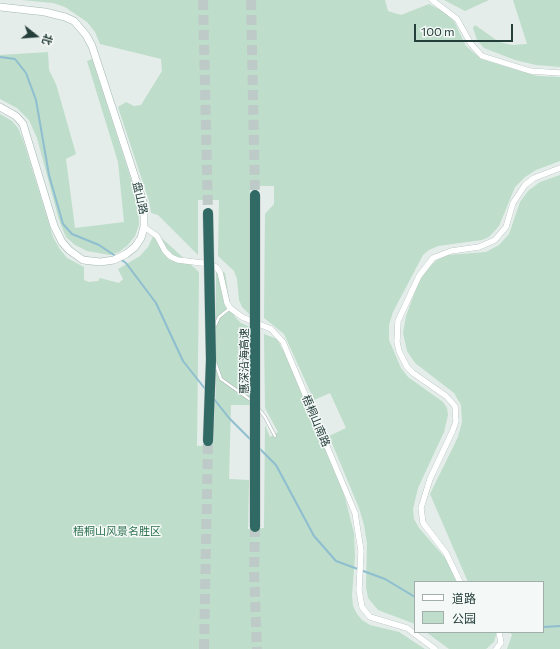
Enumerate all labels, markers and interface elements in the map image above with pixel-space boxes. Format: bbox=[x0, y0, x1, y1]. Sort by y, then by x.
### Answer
north arrow bbox=[16, 16, 56, 56]
scale bar bbox=[416, 16, 515, 42]
text: 100 m bbox=[421, 24, 455, 38]
text: 北 bbox=[40, 32, 56, 47]
street label: 盘山路 bbox=[130, 180, 150, 216]
street label: 惠深沿海高速 bbox=[237, 328, 251, 394]
street label: 梧桐山南路 bbox=[299, 393, 333, 449]
park label: 梧桐山风景名胜区 bbox=[73, 524, 161, 538]
legend bbox=[414, 581, 544, 633]
text: 道路 bbox=[452, 591, 476, 605]
text: 公园 bbox=[452, 611, 476, 625]

